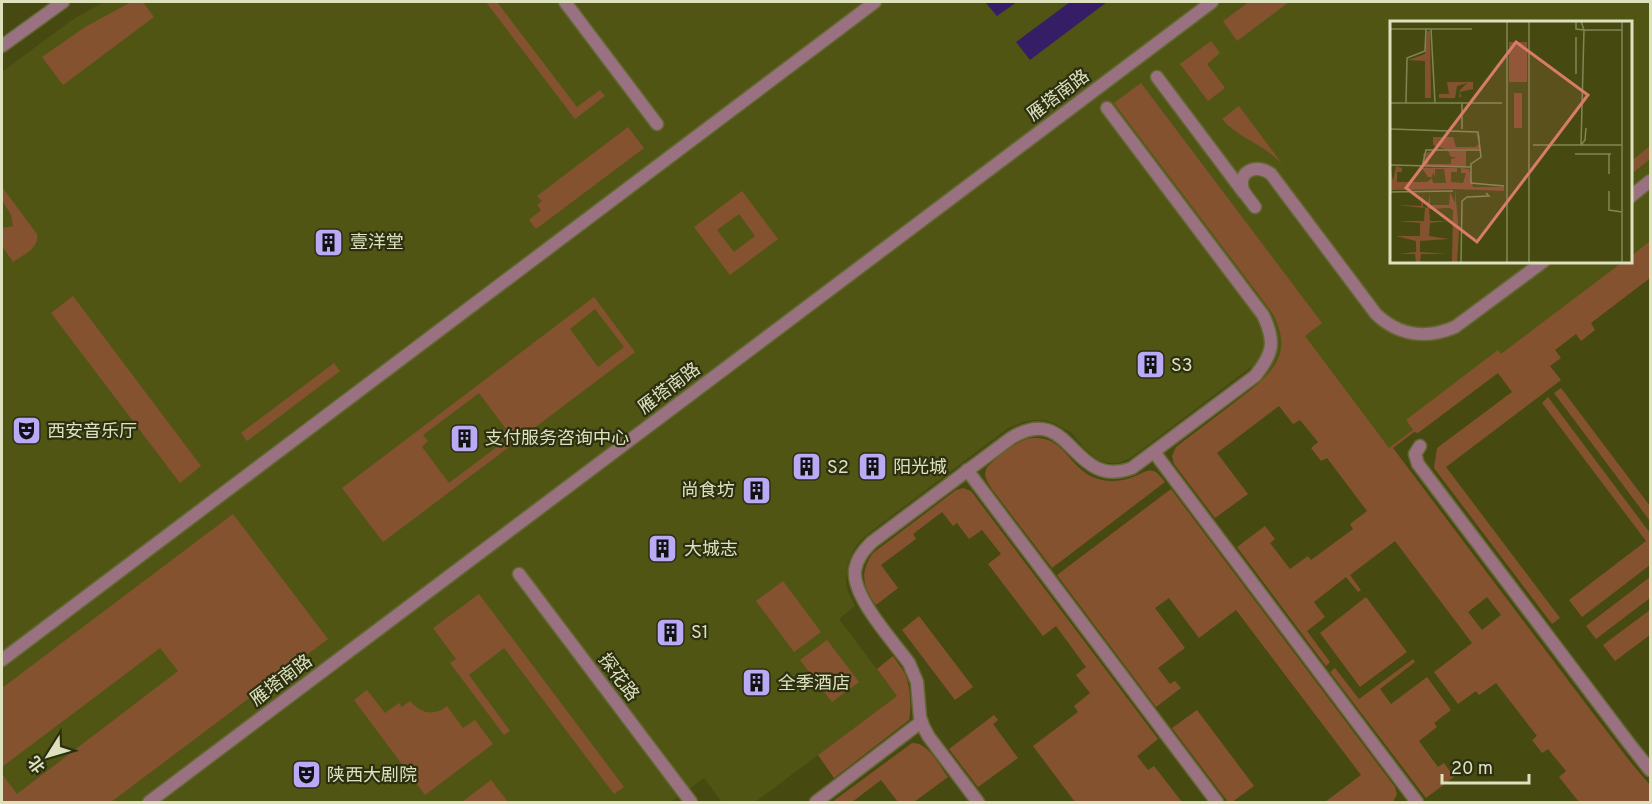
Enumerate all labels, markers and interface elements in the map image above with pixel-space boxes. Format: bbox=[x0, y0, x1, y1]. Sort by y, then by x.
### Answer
inset map bbox=[1390, 21, 1631, 262]
street label: 雁塔南路 bbox=[1023, 65, 1095, 127]
building icon: 壹洋堂 bbox=[313, 226, 345, 258]
place label: 壹洋堂 bbox=[350, 232, 404, 255]
building icon: S3 bbox=[1134, 349, 1166, 381]
place label: S3 bbox=[1171, 355, 1193, 378]
street label: 雁塔南路 bbox=[634, 358, 706, 420]
theatre icon: 西安音乐厅 bbox=[10, 415, 42, 447]
place label: 西安音乐厅 bbox=[47, 421, 137, 444]
building icon: 支付服务咨询中心 bbox=[448, 422, 480, 454]
place label: 支付服务咨询中心 bbox=[485, 428, 629, 451]
building icon: S2 bbox=[790, 451, 822, 483]
building icon: 阳光城 bbox=[856, 451, 888, 483]
place label: S2 bbox=[827, 457, 849, 480]
place label: 阳光城 bbox=[893, 457, 947, 480]
building icon: 尚食坊 bbox=[740, 474, 772, 506]
place label: 尚食坊 bbox=[681, 480, 735, 503]
building icon: 大城志 bbox=[647, 533, 679, 565]
place label: 大城志 bbox=[684, 539, 738, 562]
building icon: S1 bbox=[654, 616, 686, 648]
place label: S1 bbox=[691, 622, 709, 645]
street label: 探花路 bbox=[592, 649, 643, 706]
street label: 雁塔南路 bbox=[246, 650, 318, 712]
building icon: 全季酒店 bbox=[741, 667, 773, 699]
place label: 全季酒店 bbox=[778, 673, 850, 696]
north arrow bbox=[18, 726, 78, 786]
scale bar bbox=[1442, 747, 1529, 785]
text: 北 bbox=[25, 751, 50, 776]
text: 20 m bbox=[1451, 758, 1493, 781]
theatre icon: 陕西大剧院 bbox=[290, 759, 322, 791]
place label: 陕西大剧院 bbox=[327, 765, 417, 788]

